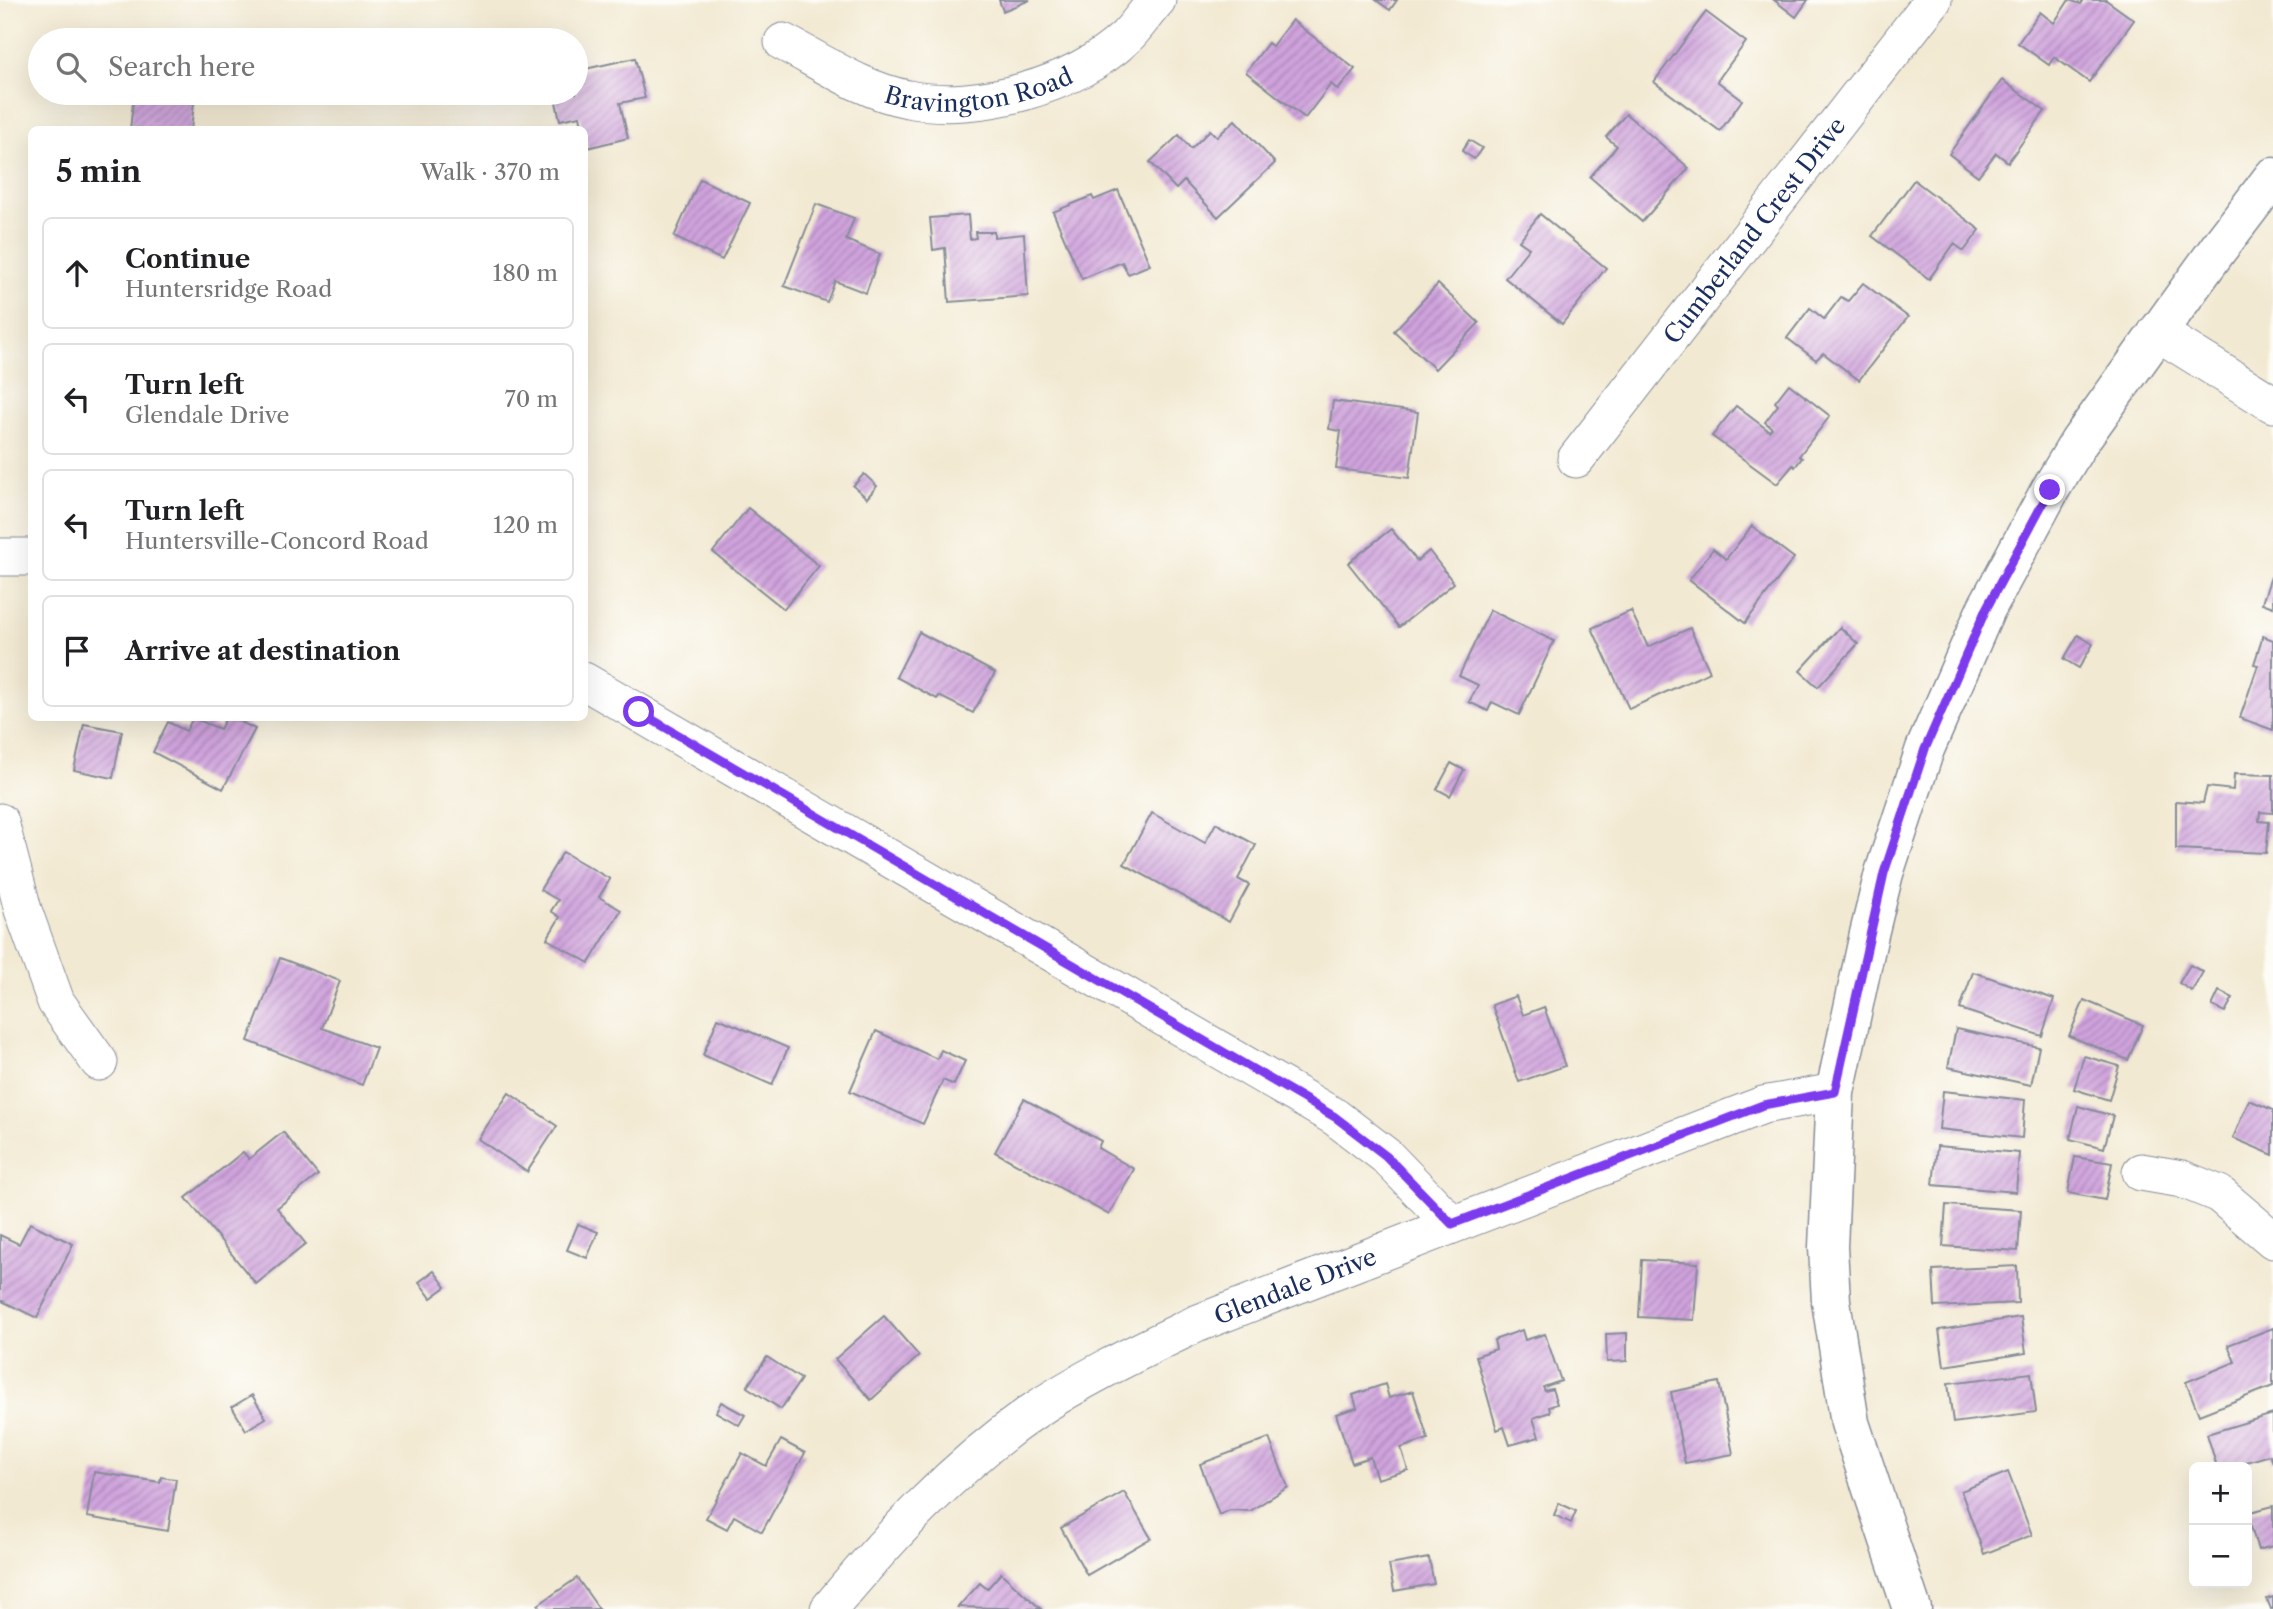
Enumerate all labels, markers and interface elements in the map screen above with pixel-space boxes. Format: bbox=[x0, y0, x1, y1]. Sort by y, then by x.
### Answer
search box bbox=[28, 28, 588, 105]
icon: search bbox=[52, 48, 90, 86]
text: Search here bbox=[108, 51, 255, 83]
street label: Bravington Road bbox=[881, 61, 1077, 117]
street label: Cumberland Crest Drive bbox=[1657, 111, 1851, 349]
text: 5 min bbox=[56, 153, 141, 190]
text: Walk · 370 m bbox=[420, 158, 560, 186]
text: Continue bbox=[125, 243, 250, 275]
icon: ahead bbox=[58, 254, 96, 292]
text: 180 m bbox=[493, 259, 558, 287]
text: Huntersridge Road bbox=[125, 275, 332, 303]
text: Turn left bbox=[125, 369, 244, 401]
icon: left bbox=[58, 380, 96, 418]
text: 70 m bbox=[505, 385, 558, 413]
text: Glendale Drive bbox=[125, 401, 289, 429]
route end bbox=[2034, 474, 2065, 505]
text: Turn left bbox=[125, 495, 244, 527]
icon: left bbox=[58, 506, 96, 544]
text: 120 m bbox=[493, 511, 558, 539]
text: Huntersville-Concord Road bbox=[125, 527, 429, 555]
icon: arrive bbox=[58, 632, 96, 670]
text: Arrive at destination bbox=[125, 635, 400, 667]
route start bbox=[623, 696, 654, 727]
street label: Glendale Drive bbox=[1210, 1241, 1380, 1330]
map controls bbox=[2189, 1462, 2252, 1588]
button: + bbox=[2189, 1462, 2252, 1525]
button: − bbox=[2189, 1525, 2252, 1588]

